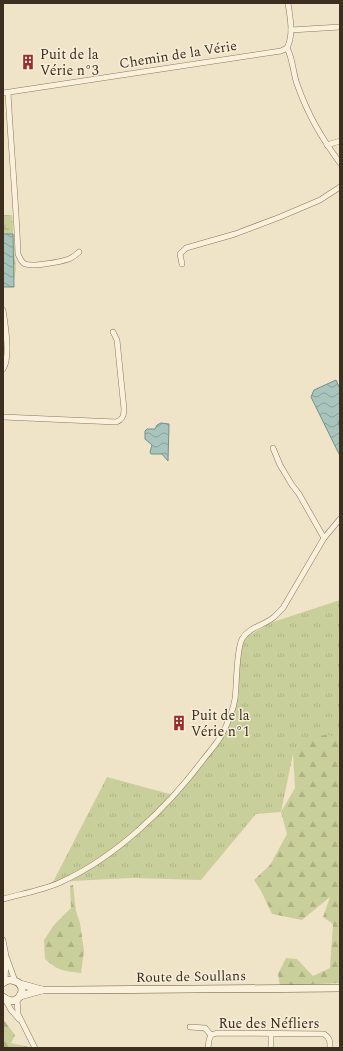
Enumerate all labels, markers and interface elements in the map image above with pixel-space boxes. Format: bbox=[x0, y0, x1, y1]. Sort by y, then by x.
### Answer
street label: Chemin de la Vérie bbox=[118, 35, 239, 74]
place label: Puit de la Vérie n°3 bbox=[40, 44, 99, 81]
building icon: Puit de la Vérie n°3 bbox=[19, 53, 37, 71]
place label: Puit de la Vérie n°1 bbox=[191, 705, 250, 742]
building icon: Puit de la Vérie n°1 bbox=[170, 714, 188, 732]
street label: Route de Soullans bbox=[136, 965, 246, 988]
street label: Rue des Néfliers bbox=[218, 1013, 320, 1034]

